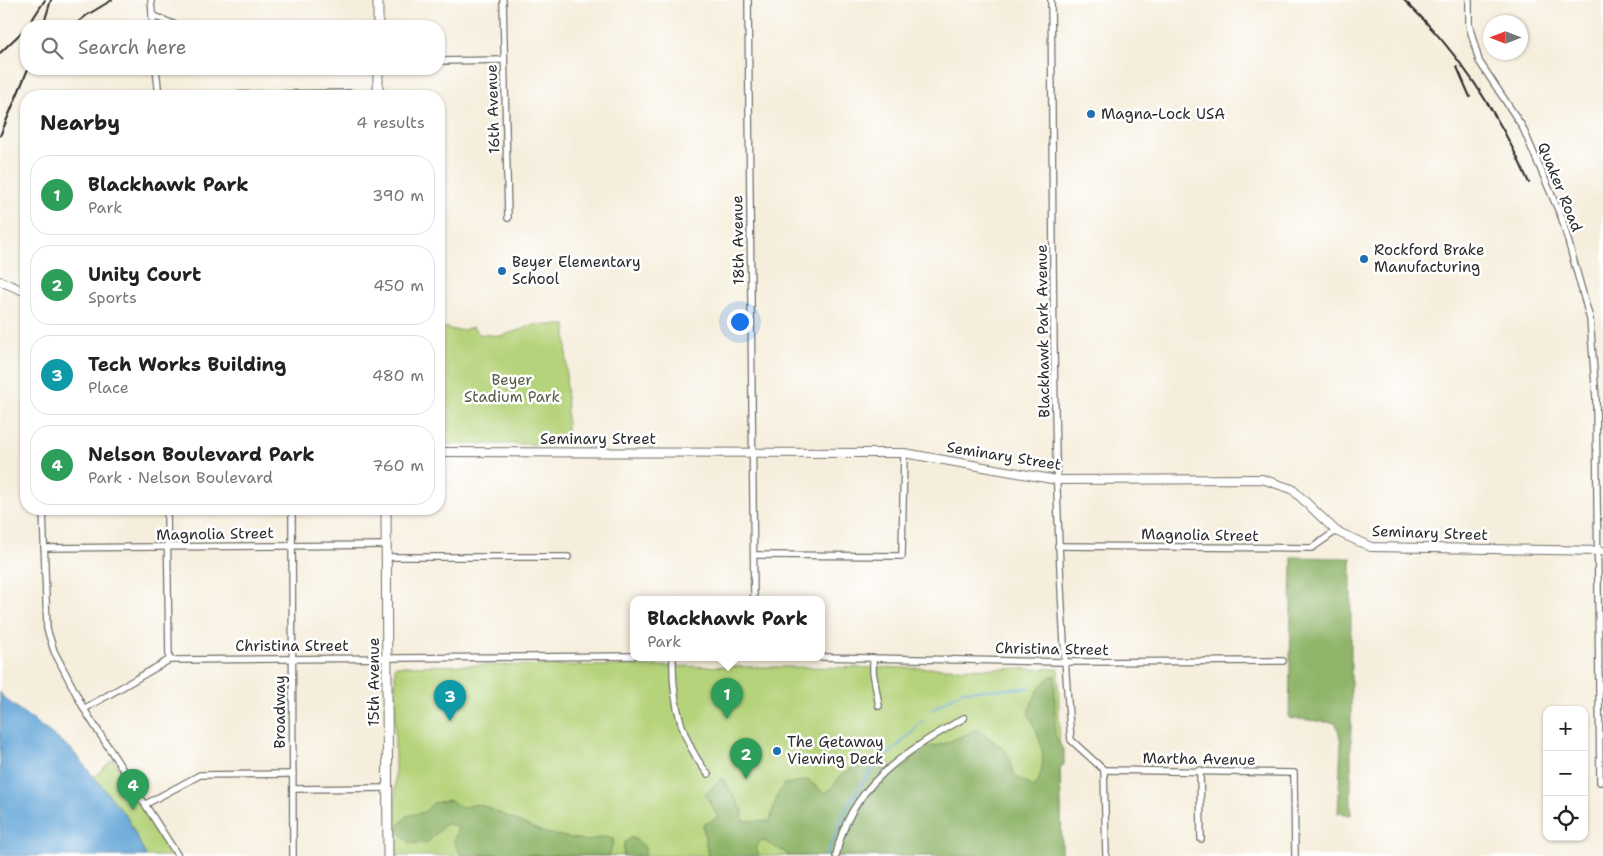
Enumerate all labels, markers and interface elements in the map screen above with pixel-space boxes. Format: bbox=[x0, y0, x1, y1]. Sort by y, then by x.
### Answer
north arrow bbox=[1483, 15, 1528, 60]
search box bbox=[20, 20, 445, 75]
icon: search bbox=[38, 34, 66, 62]
text: Search here bbox=[78, 35, 187, 60]
street label: 16th Avenue bbox=[481, 64, 505, 154]
place label: Magna-Lock USA bbox=[1101, 104, 1225, 124]
marker: Magna-Lock USA bbox=[1085, 108, 1097, 120]
text: Nearby bbox=[40, 109, 120, 137]
text: 4 results bbox=[356, 112, 425, 133]
street label: Quaker Road bbox=[1533, 139, 1587, 235]
text: Blackhawk Park bbox=[88, 172, 249, 197]
text: 1 bbox=[53, 185, 61, 206]
text: 390 m bbox=[372, 185, 424, 206]
street label: 18th Avenue bbox=[727, 195, 749, 285]
text: Park bbox=[88, 197, 122, 218]
place label: Rockford Brake Manufacturing bbox=[1374, 240, 1484, 277]
street label: Blackhawk Park Avenue bbox=[1031, 244, 1055, 418]
place label: Beyer Elementary School bbox=[512, 252, 641, 289]
marker: Rockford Brake Manufacturing bbox=[1358, 253, 1370, 265]
text: Unity Court bbox=[88, 262, 201, 287]
marker: Beyer Elementary School bbox=[496, 265, 508, 277]
text: 2 bbox=[51, 275, 63, 296]
text: 450 m bbox=[373, 275, 424, 296]
text: Sports bbox=[88, 287, 137, 308]
your location bbox=[727, 309, 753, 335]
text: Tech Works Building bbox=[88, 352, 286, 377]
text: 3 bbox=[51, 365, 63, 386]
text: 480 m bbox=[372, 365, 424, 386]
park label: Beyer Stadium Park bbox=[464, 370, 560, 407]
text: Place bbox=[88, 377, 129, 398]
street label: Seminary Street bbox=[540, 429, 656, 449]
street label: Seminary Street bbox=[945, 437, 1063, 475]
text: Nelson Boulevard Park bbox=[88, 442, 315, 467]
text: 4 bbox=[51, 455, 63, 476]
text: 760 m bbox=[372, 455, 424, 476]
text: Park · Nelson Boulevard bbox=[88, 467, 273, 488]
street label: Seminary Street bbox=[1372, 521, 1488, 545]
street label: Magnolia Street bbox=[156, 523, 274, 545]
street label: Magnolia Street bbox=[1141, 524, 1259, 546]
popup bbox=[630, 596, 825, 661]
text: Blackhawk Park bbox=[647, 606, 808, 631]
text: Park bbox=[647, 631, 682, 652]
street label: Christina Street bbox=[235, 636, 349, 656]
street label: 15th Avenue bbox=[364, 638, 384, 726]
street label: Christina Street bbox=[995, 638, 1109, 660]
street label: Broadway bbox=[270, 675, 290, 749]
pin: 1 bbox=[711, 678, 743, 719]
pin: 3 bbox=[434, 680, 466, 721]
map controls bbox=[1543, 706, 1588, 841]
button: + bbox=[1543, 706, 1588, 751]
place label: The Getaway Viewing Deck bbox=[787, 732, 884, 769]
pin: 2 bbox=[730, 738, 762, 779]
marker: The Getaway Viewing Deck bbox=[771, 745, 783, 757]
street label: Martha Avenue bbox=[1142, 748, 1256, 770]
button: − bbox=[1543, 751, 1588, 796]
pin: 4 bbox=[117, 769, 149, 810]
button: locate bbox=[1543, 796, 1588, 841]

